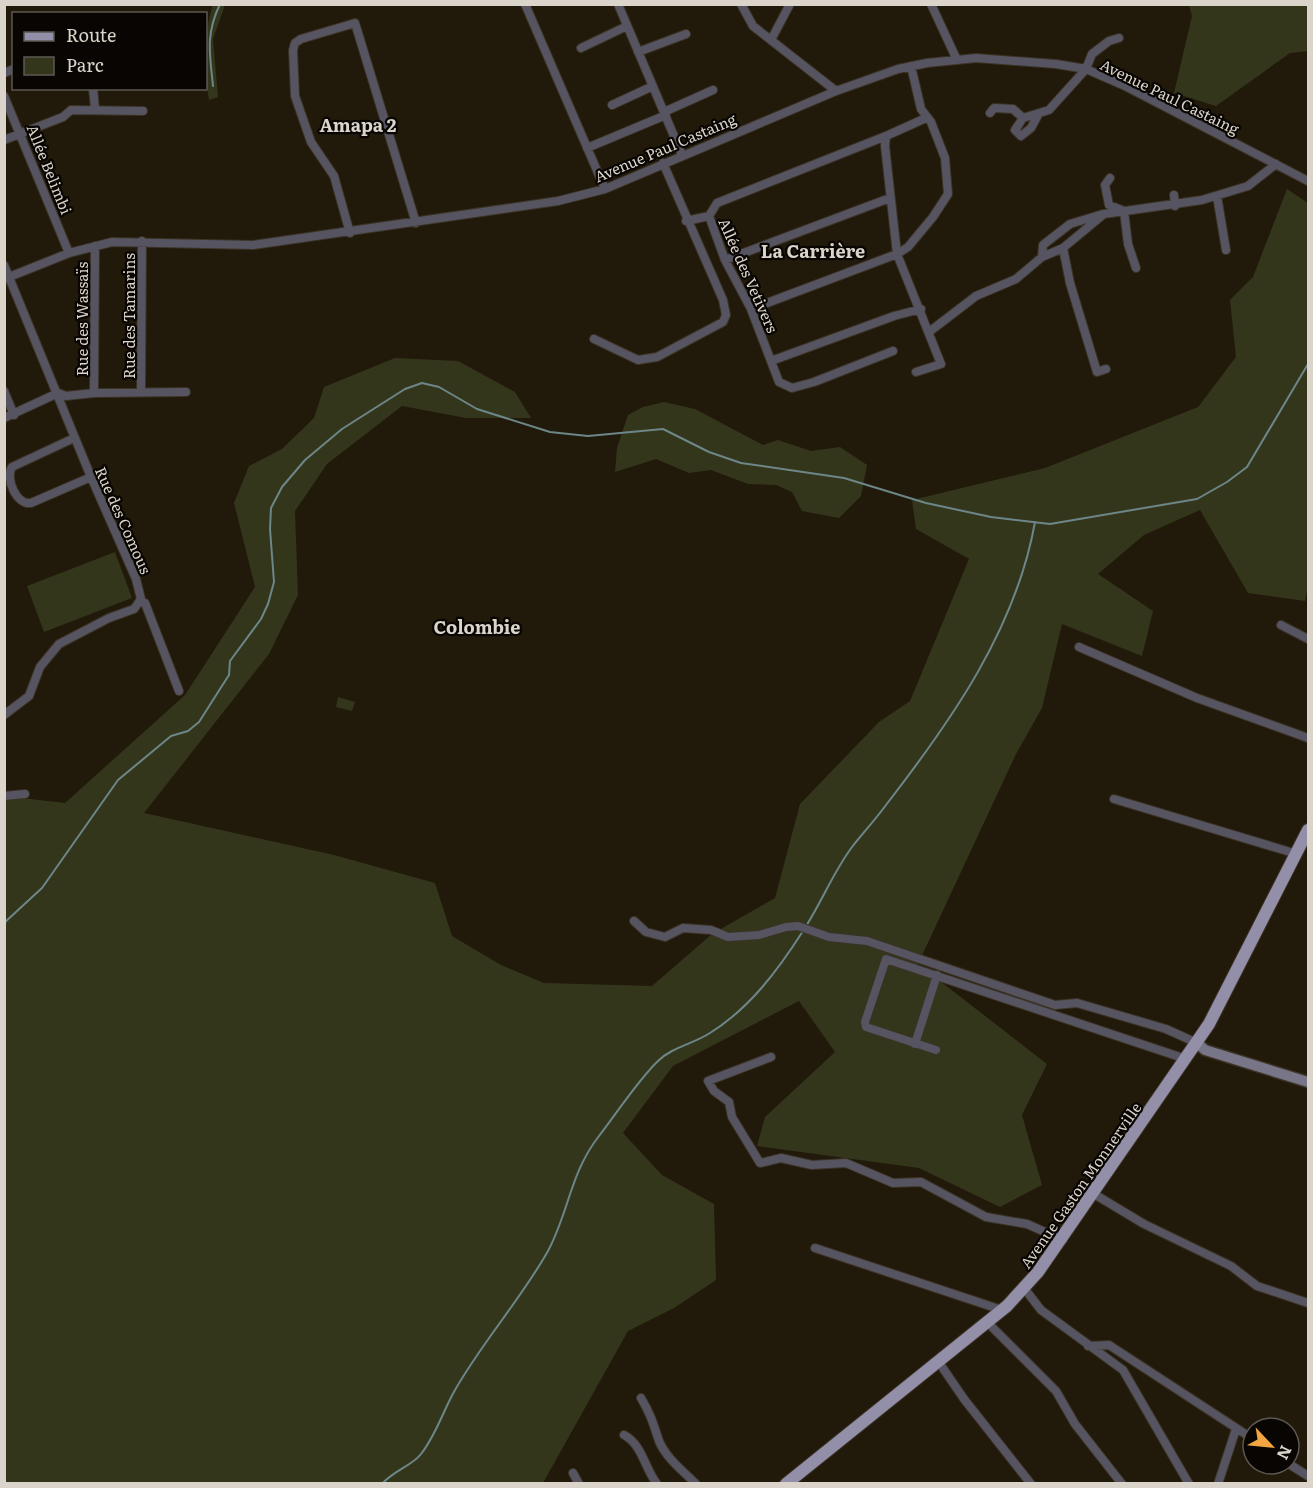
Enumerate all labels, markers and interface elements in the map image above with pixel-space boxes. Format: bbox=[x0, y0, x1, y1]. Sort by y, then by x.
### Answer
legend bbox=[12, 12, 207, 90]
text: Route bbox=[66, 21, 116, 48]
text: Parc bbox=[66, 51, 104, 78]
street label: Avenue Paul Castaing bbox=[1097, 52, 1244, 140]
street label: Avenue Paul Castaing bbox=[590, 106, 740, 187]
district label: Amapa 2 bbox=[319, 111, 397, 138]
street label: Allée Belimbi bbox=[22, 121, 78, 217]
street label: Allée des Vetivers bbox=[713, 214, 785, 336]
district label: La Carrière bbox=[761, 237, 865, 264]
street label: Rue des Tamarins bbox=[117, 253, 140, 379]
street label: Rue des Wassaïs bbox=[70, 262, 93, 376]
street label: Rue des Comous bbox=[90, 463, 158, 578]
district label: Colombie bbox=[433, 613, 521, 640]
street label: Avenue Gaston Monnerville bbox=[1014, 1097, 1146, 1273]
north arrow bbox=[1241, 1416, 1301, 1476]
text: N bbox=[1272, 1442, 1299, 1464]

